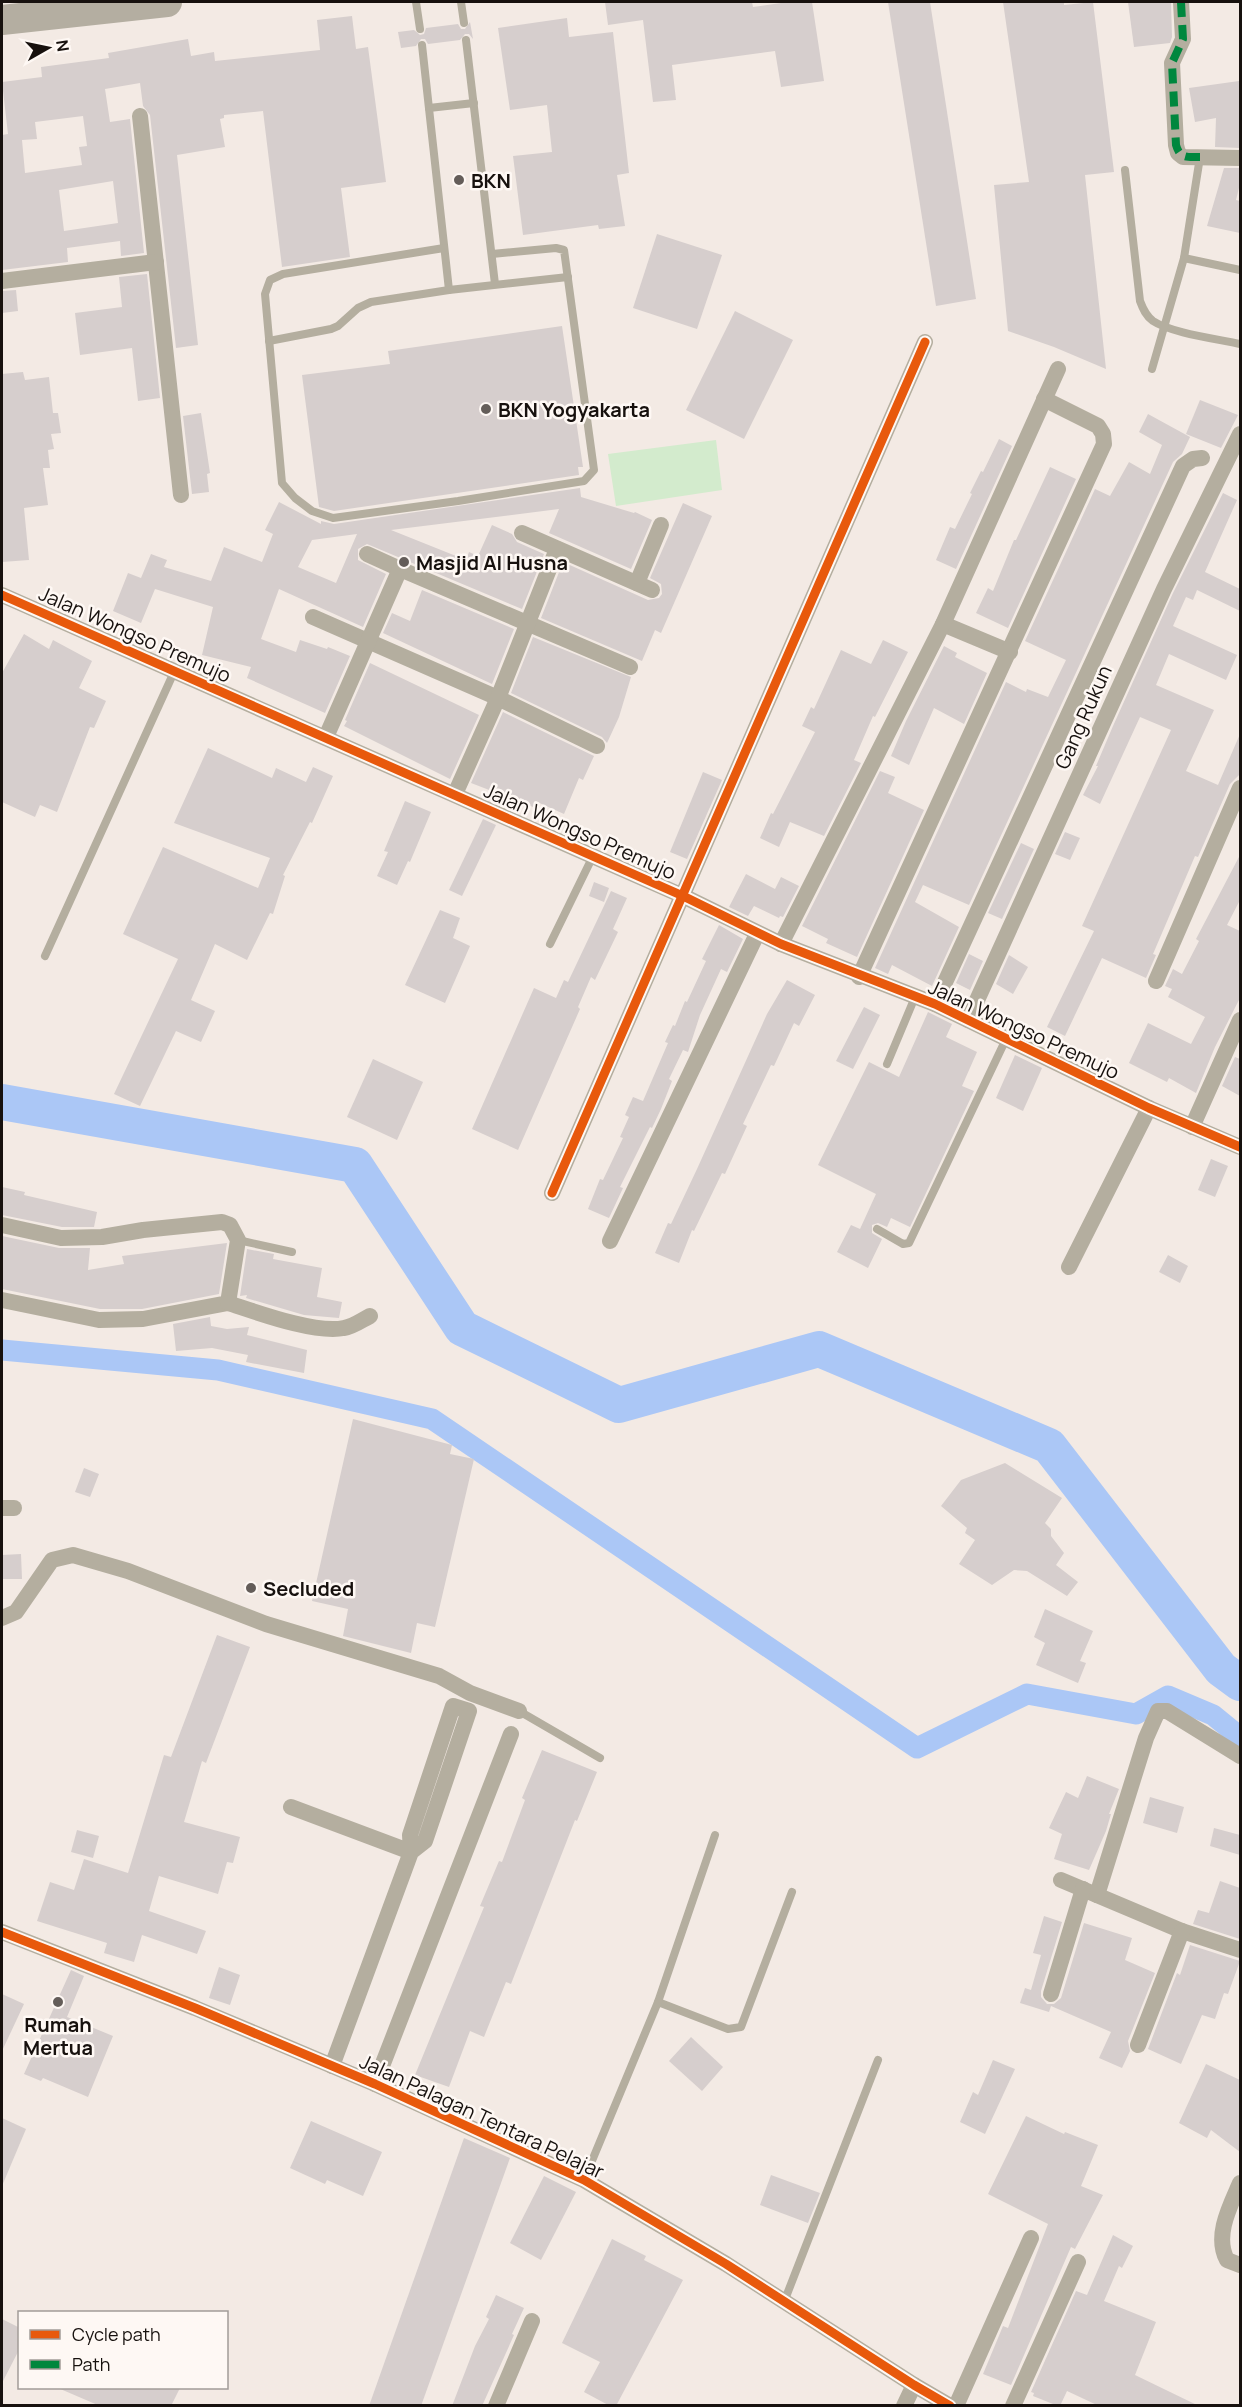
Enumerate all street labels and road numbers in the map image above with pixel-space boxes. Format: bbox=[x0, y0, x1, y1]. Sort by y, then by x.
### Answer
street label: Jalan Wongso Premujo bbox=[35, 579, 235, 689]
street label: Gang Rukun bbox=[1048, 661, 1118, 773]
street label: Jalan Wongso Premujo bbox=[480, 776, 680, 886]
street label: Jalan Wongso Premujo bbox=[924, 973, 1124, 1085]
street label: Jalan Palagan Tentara Pelajar bbox=[355, 2047, 609, 2185]

